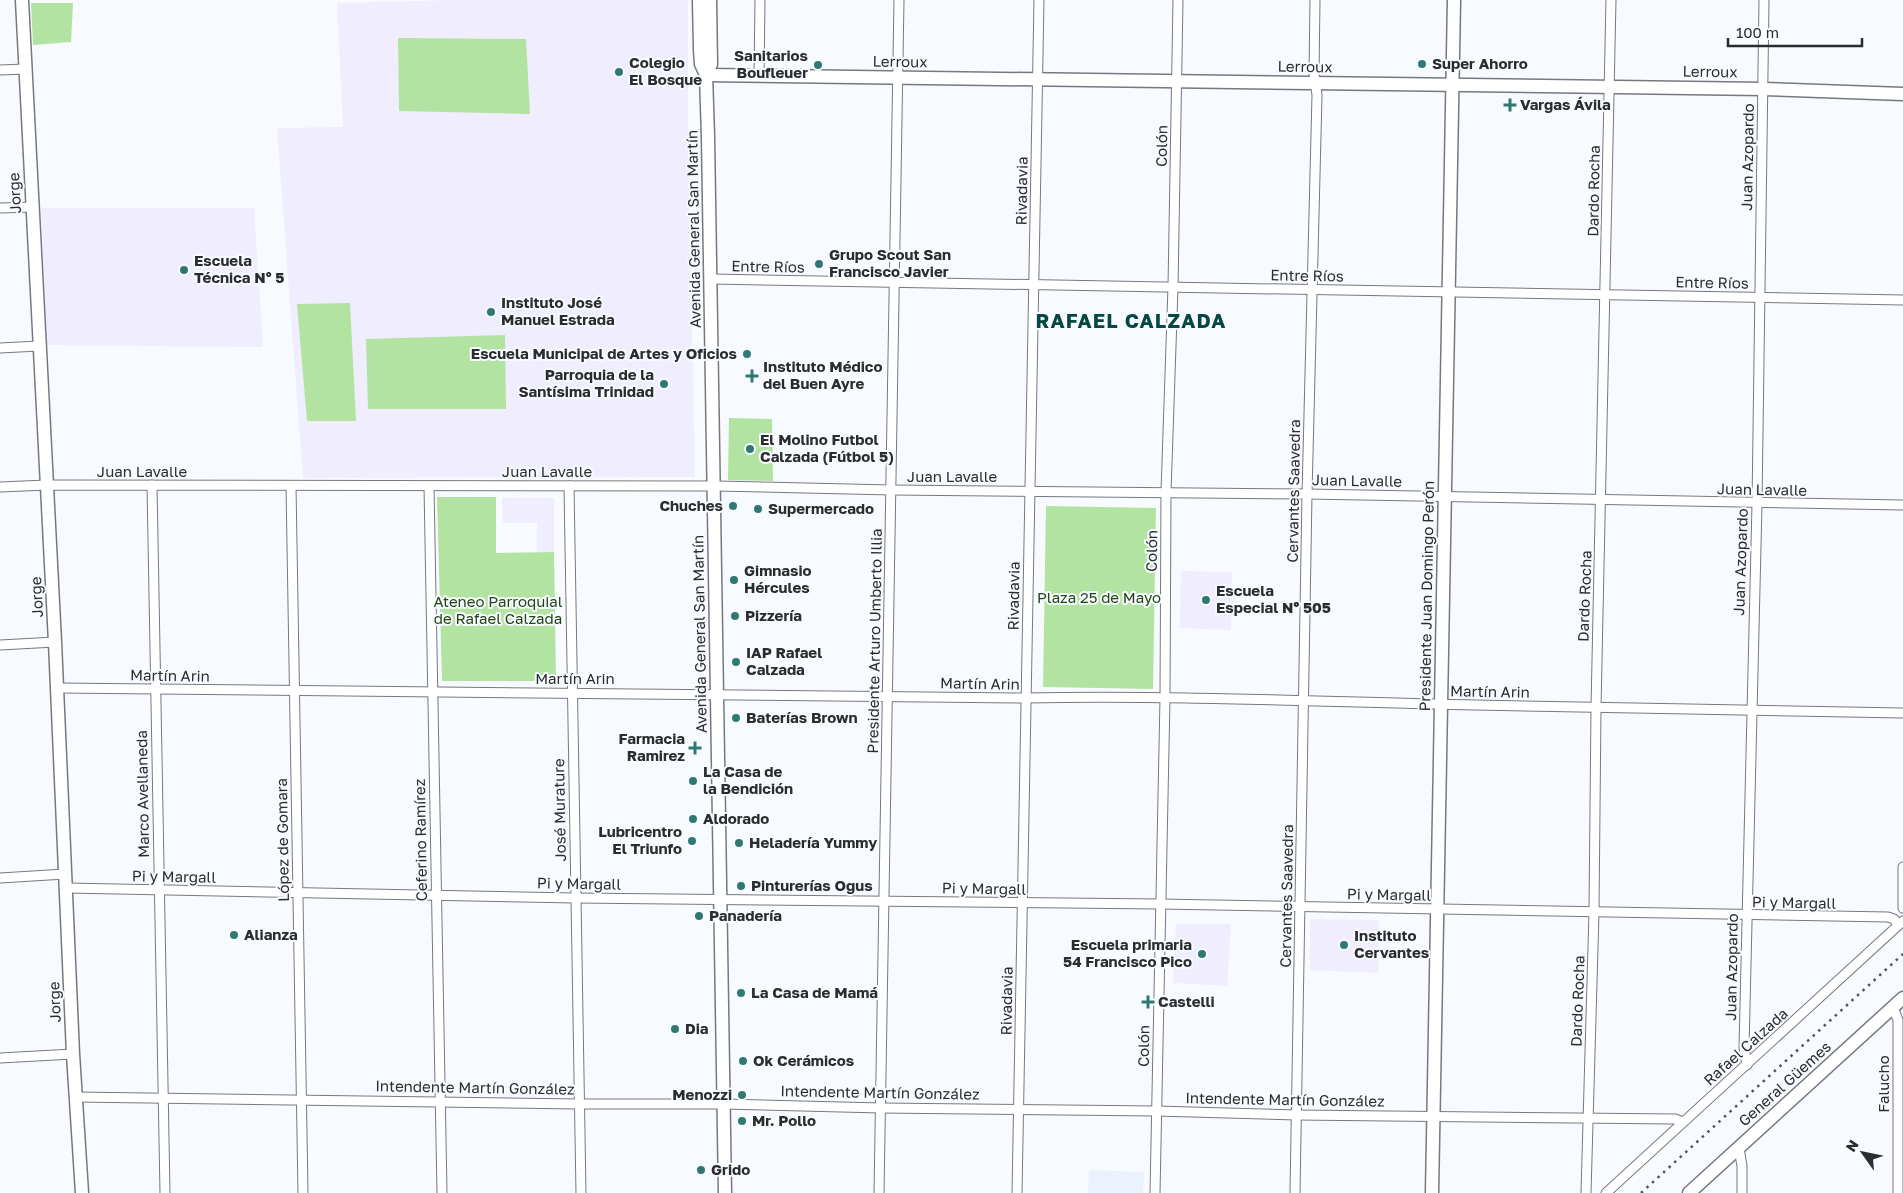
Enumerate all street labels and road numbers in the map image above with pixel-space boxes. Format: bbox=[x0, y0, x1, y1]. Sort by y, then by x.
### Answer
street label: Lerroux bbox=[872, 52, 928, 70]
street label: Lerroux bbox=[1277, 57, 1333, 75]
street label: Lerroux bbox=[1682, 62, 1738, 80]
street label: Juan Azopardo bbox=[1737, 103, 1757, 211]
street label: Colón bbox=[1152, 125, 1170, 167]
street label: Avenida General San Martín bbox=[682, 130, 704, 328]
street label: Dardo Rocha bbox=[1583, 145, 1603, 237]
street label: Rivadavia bbox=[1011, 156, 1031, 226]
street label: Jorge bbox=[4, 172, 24, 214]
street label: Entre Ríos bbox=[731, 256, 805, 276]
street label: Entre Ríos bbox=[1270, 265, 1344, 285]
street label: Entre Ríos bbox=[1675, 272, 1749, 292]
street label: Cervantes Saavedra bbox=[1283, 419, 1303, 563]
street label: Juan Lavalle bbox=[97, 462, 187, 480]
street label: Juan Lavalle bbox=[502, 462, 592, 480]
street label: Juan Lavalle bbox=[907, 467, 997, 485]
street label: Juan Lavalle bbox=[1312, 470, 1403, 490]
street label: Juan Lavalle bbox=[1717, 479, 1808, 499]
street label: Presidente Juan Domingo Perón bbox=[1415, 480, 1437, 712]
street label: Juan Azopardo bbox=[1729, 508, 1751, 616]
street label: Presidente Arturo Umberto Illia bbox=[863, 528, 885, 754]
street label: Colón bbox=[1142, 530, 1160, 572]
street label: Avenida General San Martín bbox=[688, 535, 710, 733]
street label: Dardo Rocha bbox=[1573, 550, 1595, 642]
street label: Rivadavia bbox=[1003, 561, 1023, 631]
street label: Jorge bbox=[26, 576, 46, 618]
street label: Martín Arin bbox=[130, 665, 210, 685]
street label: Martín Arin bbox=[535, 669, 615, 687]
street label: Martín Arin bbox=[940, 673, 1020, 693]
street label: Martín Arin bbox=[1450, 681, 1530, 701]
street label: Marco Avellaneda bbox=[132, 730, 152, 858]
street label: José Murature bbox=[549, 758, 569, 862]
street label: López de Gomara bbox=[272, 778, 292, 902]
street label: Ceferino Ramírez bbox=[410, 778, 430, 901]
street label: Cervantes Saavedra bbox=[1276, 824, 1296, 968]
street label: Pi y Margall bbox=[132, 866, 216, 886]
street label: Pi y Margall bbox=[537, 873, 621, 893]
street label: Pi y Margall bbox=[942, 878, 1026, 898]
street label: Pi y Margall bbox=[1347, 884, 1431, 904]
street label: Pi y Margall bbox=[1752, 892, 1836, 912]
street label: Juan Azopardo bbox=[1721, 913, 1741, 1021]
street label: Dardo Rocha bbox=[1566, 955, 1588, 1047]
street label: Rivadavia bbox=[996, 966, 1016, 1036]
street label: Jorge bbox=[44, 981, 64, 1023]
street label: Rafael Calzada bbox=[1700, 1004, 1791, 1089]
street label: Colón bbox=[1134, 1025, 1152, 1067]
street label: General Güemes bbox=[1734, 1037, 1834, 1129]
street label: Falucho bbox=[1874, 1055, 1892, 1113]
street label: Intendente Martín González bbox=[375, 1076, 575, 1098]
street label: Intendente Martín González bbox=[780, 1081, 980, 1103]
street label: Intendente Martín González bbox=[1185, 1088, 1385, 1110]

